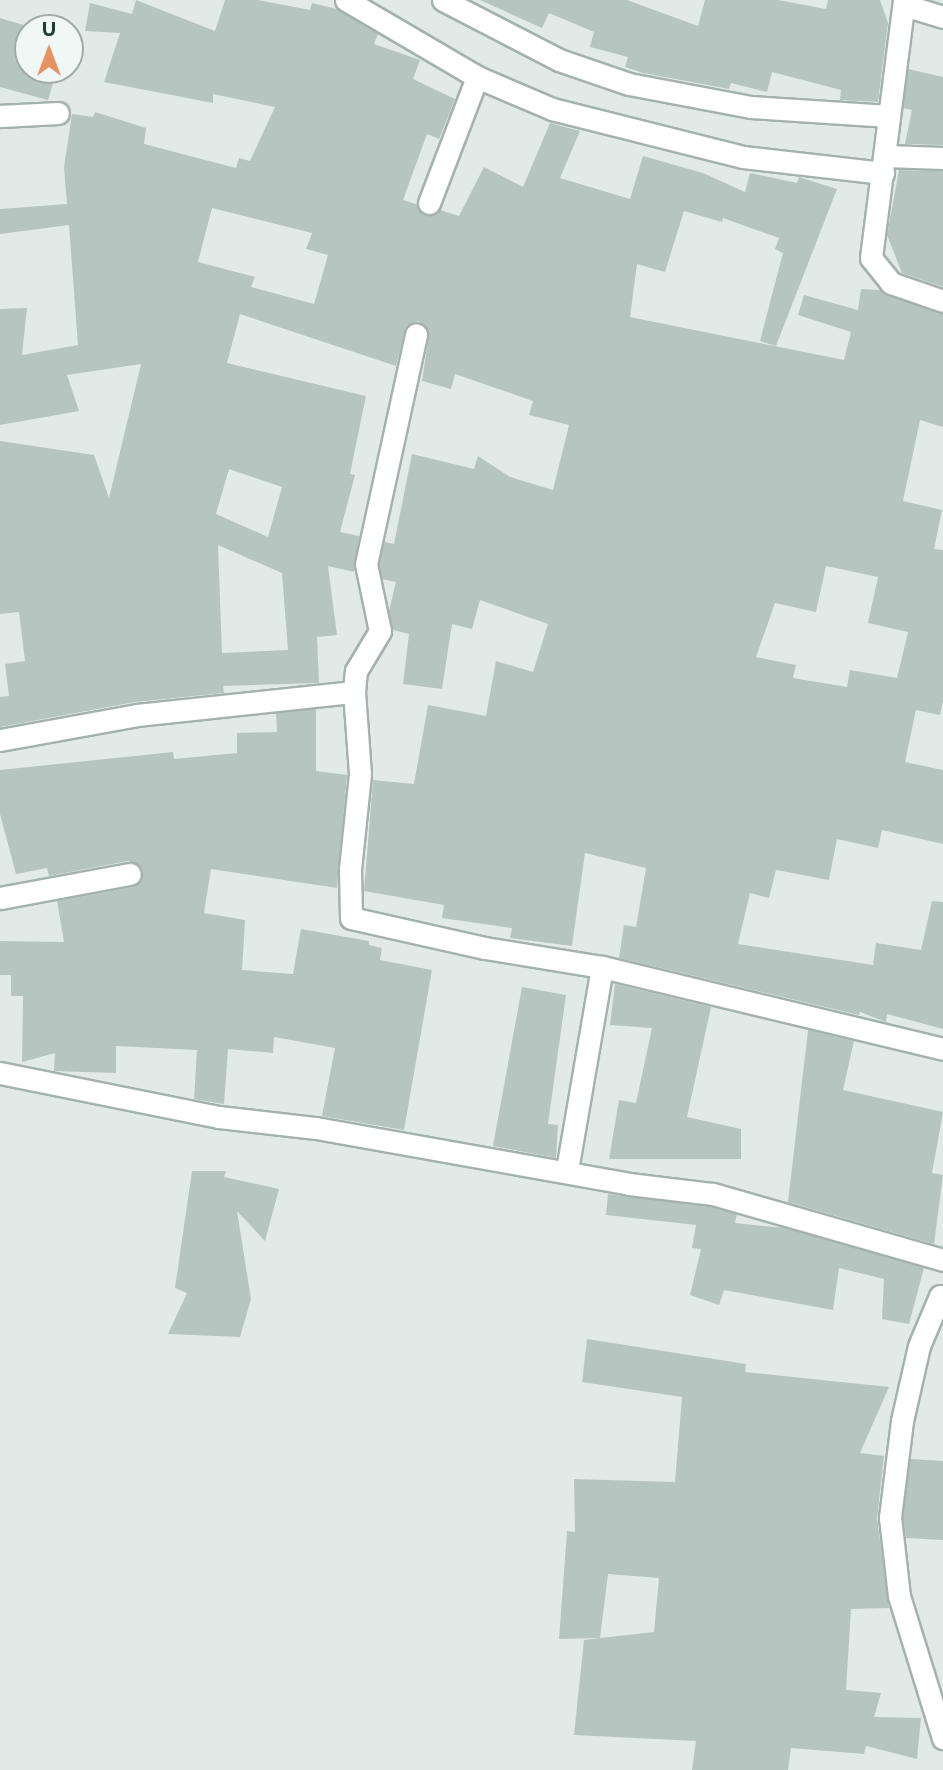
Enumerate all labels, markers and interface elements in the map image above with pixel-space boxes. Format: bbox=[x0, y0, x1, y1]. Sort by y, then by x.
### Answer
north arrow bbox=[14, 14, 84, 84]
text: U bbox=[42, 18, 56, 41]

